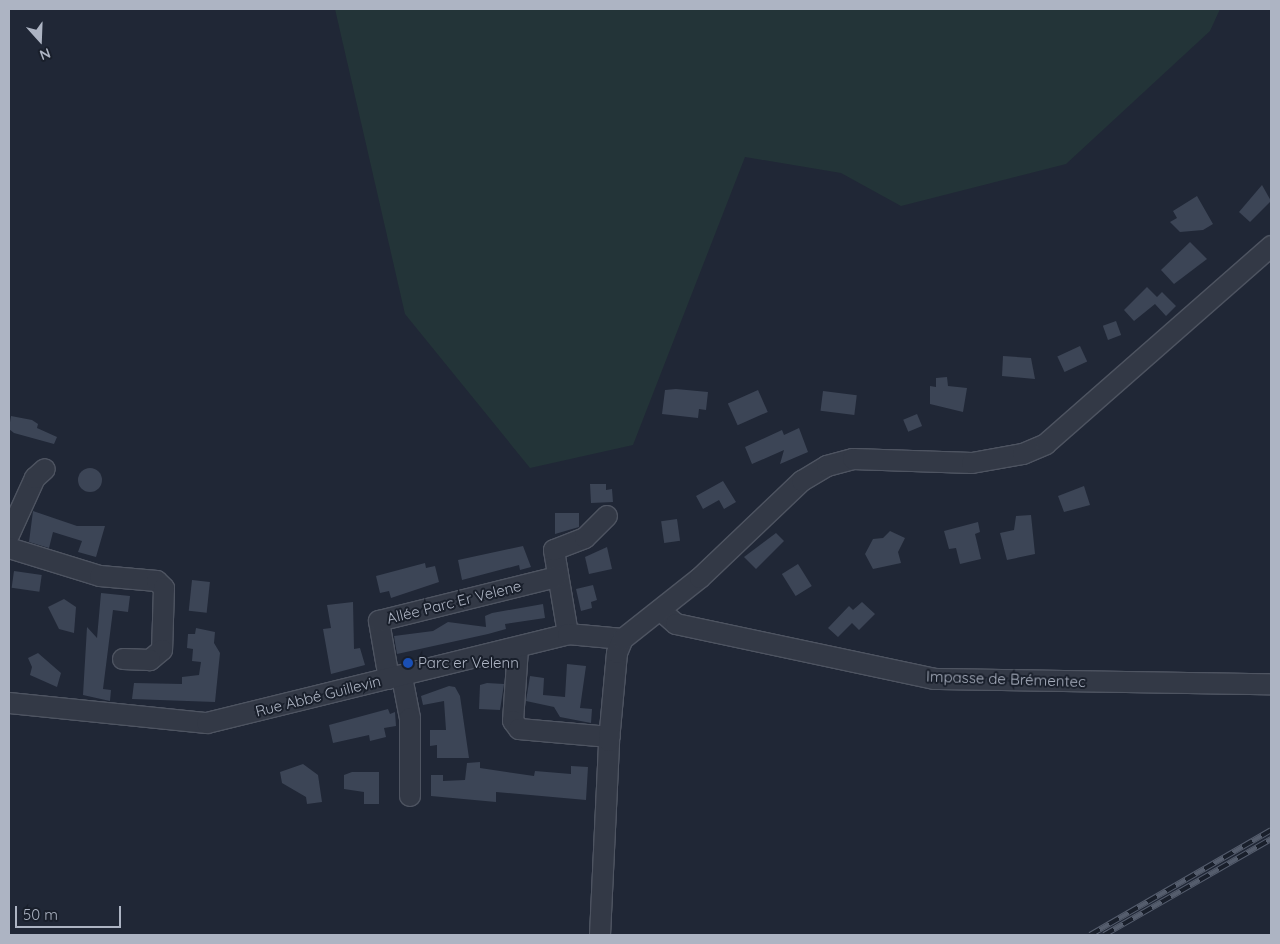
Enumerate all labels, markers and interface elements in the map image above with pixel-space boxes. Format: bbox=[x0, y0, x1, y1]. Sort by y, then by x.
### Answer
north arrow bbox=[15, 15, 65, 65]
text: N bbox=[37, 44, 53, 64]
street label: Allée Parc Er Velene bbox=[385, 577, 523, 627]
place label: Parc er Velenn bbox=[418, 654, 519, 672]
marker: Parc er Velenn bbox=[402, 657, 414, 669]
street label: Impasse de Brémentec bbox=[926, 667, 1086, 691]
street label: Rue Abbé Guillevin bbox=[253, 672, 383, 720]
scale bar bbox=[18, 896, 124, 928]
text: 50 m bbox=[23, 905, 58, 924]

